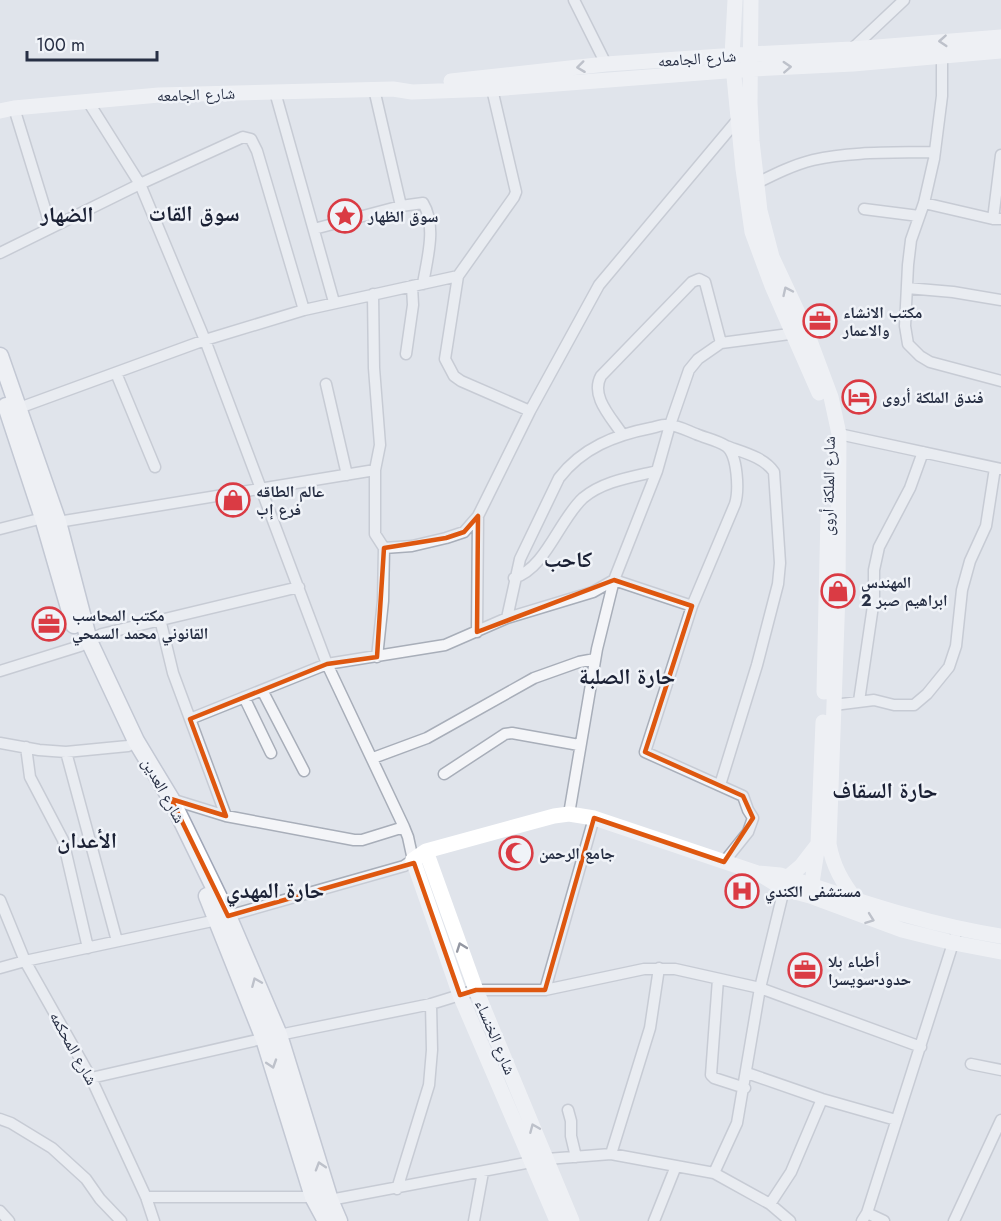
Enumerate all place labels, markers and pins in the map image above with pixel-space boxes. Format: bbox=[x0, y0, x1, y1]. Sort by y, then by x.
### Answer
place icon: سوق الظهار bbox=[327, 198, 363, 234]
place label: سوق الظهار bbox=[367, 205, 439, 228]
place label: مكتب الانشاء والاعمار bbox=[842, 301, 922, 342]
office icon: مكتب الانشاء والاعمار bbox=[802, 303, 838, 339]
hotel icon: فندق الملكة أروى bbox=[841, 379, 877, 415]
place label: فندق الملكة أروى bbox=[882, 386, 984, 409]
place label: عالم الطاقه فرع إب bbox=[256, 480, 324, 521]
shop icon: عالم الطاقه فرع إب bbox=[215, 482, 251, 518]
place label: المهندس ابراهيم صبر 2 bbox=[861, 571, 948, 612]
shop icon: المهندس ابراهيم صبر 2 bbox=[820, 573, 856, 609]
place label: مكتب المحاسب القانوني محمد السمحي bbox=[72, 604, 208, 646]
office icon: مكتب المحاسب القانوني محمد السمحي bbox=[31, 606, 67, 642]
mosque icon: جامع الرحمن bbox=[498, 835, 534, 871]
place label: جامع الرحمن bbox=[539, 842, 615, 865]
hospital icon: مستشفى الكندي bbox=[724, 873, 760, 909]
place label: مستشفى الكندي bbox=[765, 880, 861, 904]
place label: أطباء بلا حدود-سويسرا bbox=[828, 950, 911, 991]
office icon: أطباء بلا حدود-سويسرا bbox=[787, 952, 823, 988]

